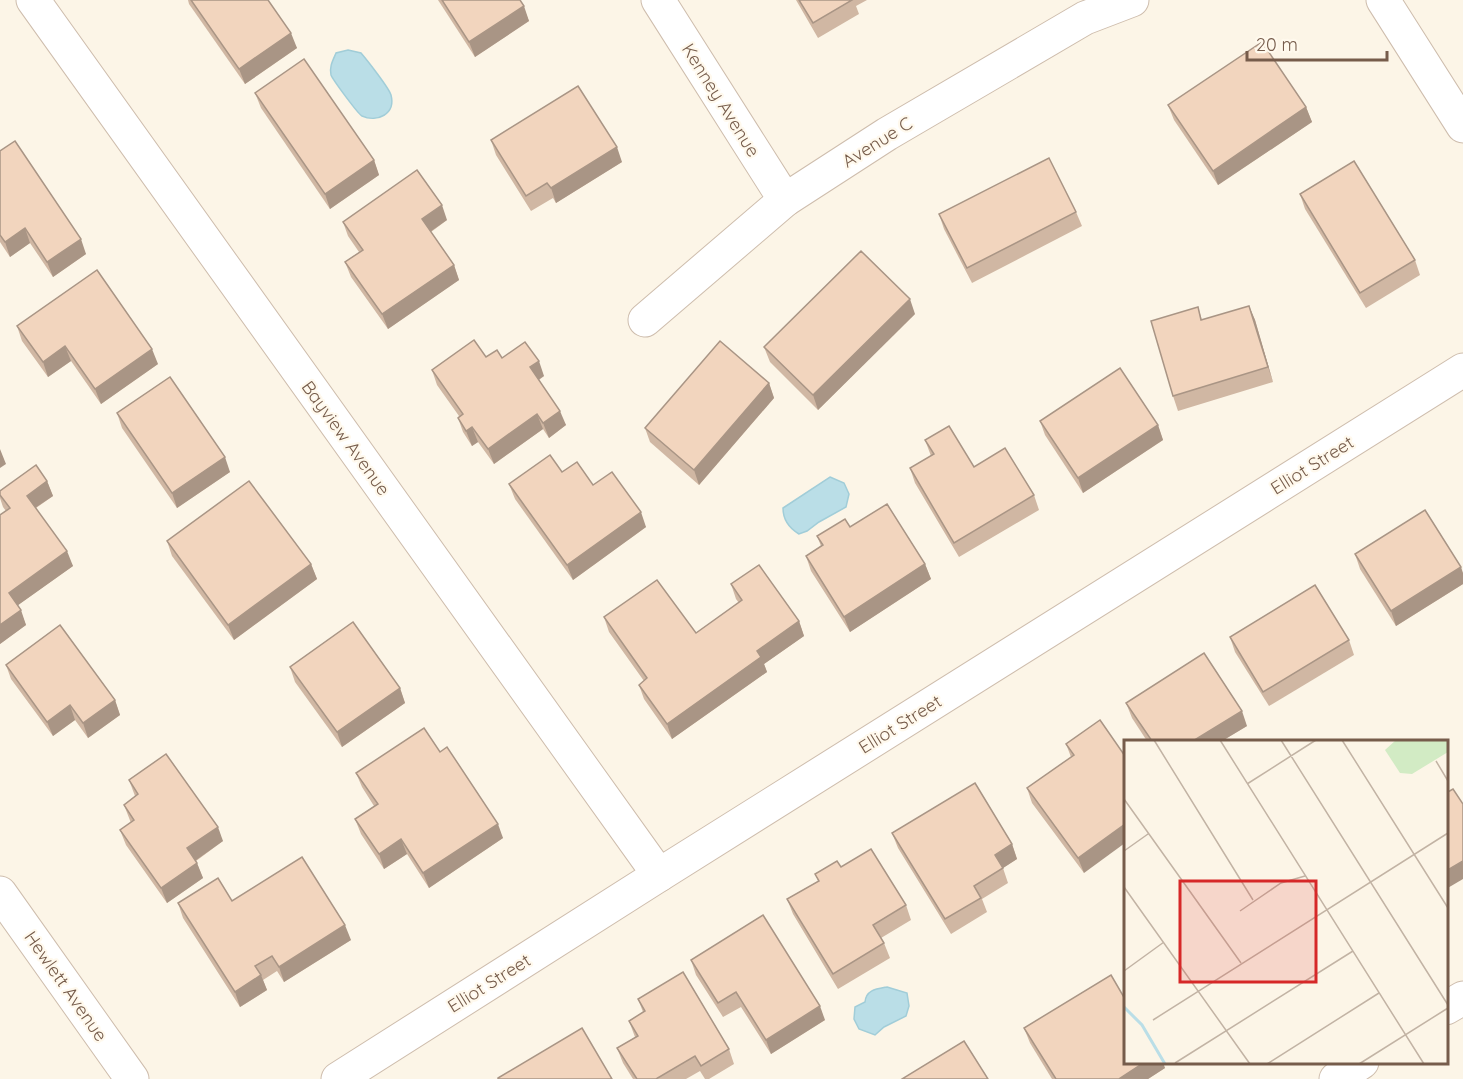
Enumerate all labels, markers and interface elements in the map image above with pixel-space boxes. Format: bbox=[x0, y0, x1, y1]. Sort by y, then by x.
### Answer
scale bar bbox=[1247, 24, 1386, 62]
text: 20 m bbox=[1256, 33, 1298, 56]
street label: Kenney Avenue bbox=[677, 39, 765, 161]
street label: Avenue C bbox=[838, 111, 916, 172]
street label: Bayview Avenue bbox=[297, 376, 395, 500]
street label: Elliot Street bbox=[1266, 430, 1358, 500]
street label: Elliot Street bbox=[854, 689, 946, 759]
inset map bbox=[1124, 740, 1448, 1064]
street label: Hewlett Avenue bbox=[19, 926, 113, 1046]
street label: Elliot Street bbox=[443, 948, 535, 1018]

